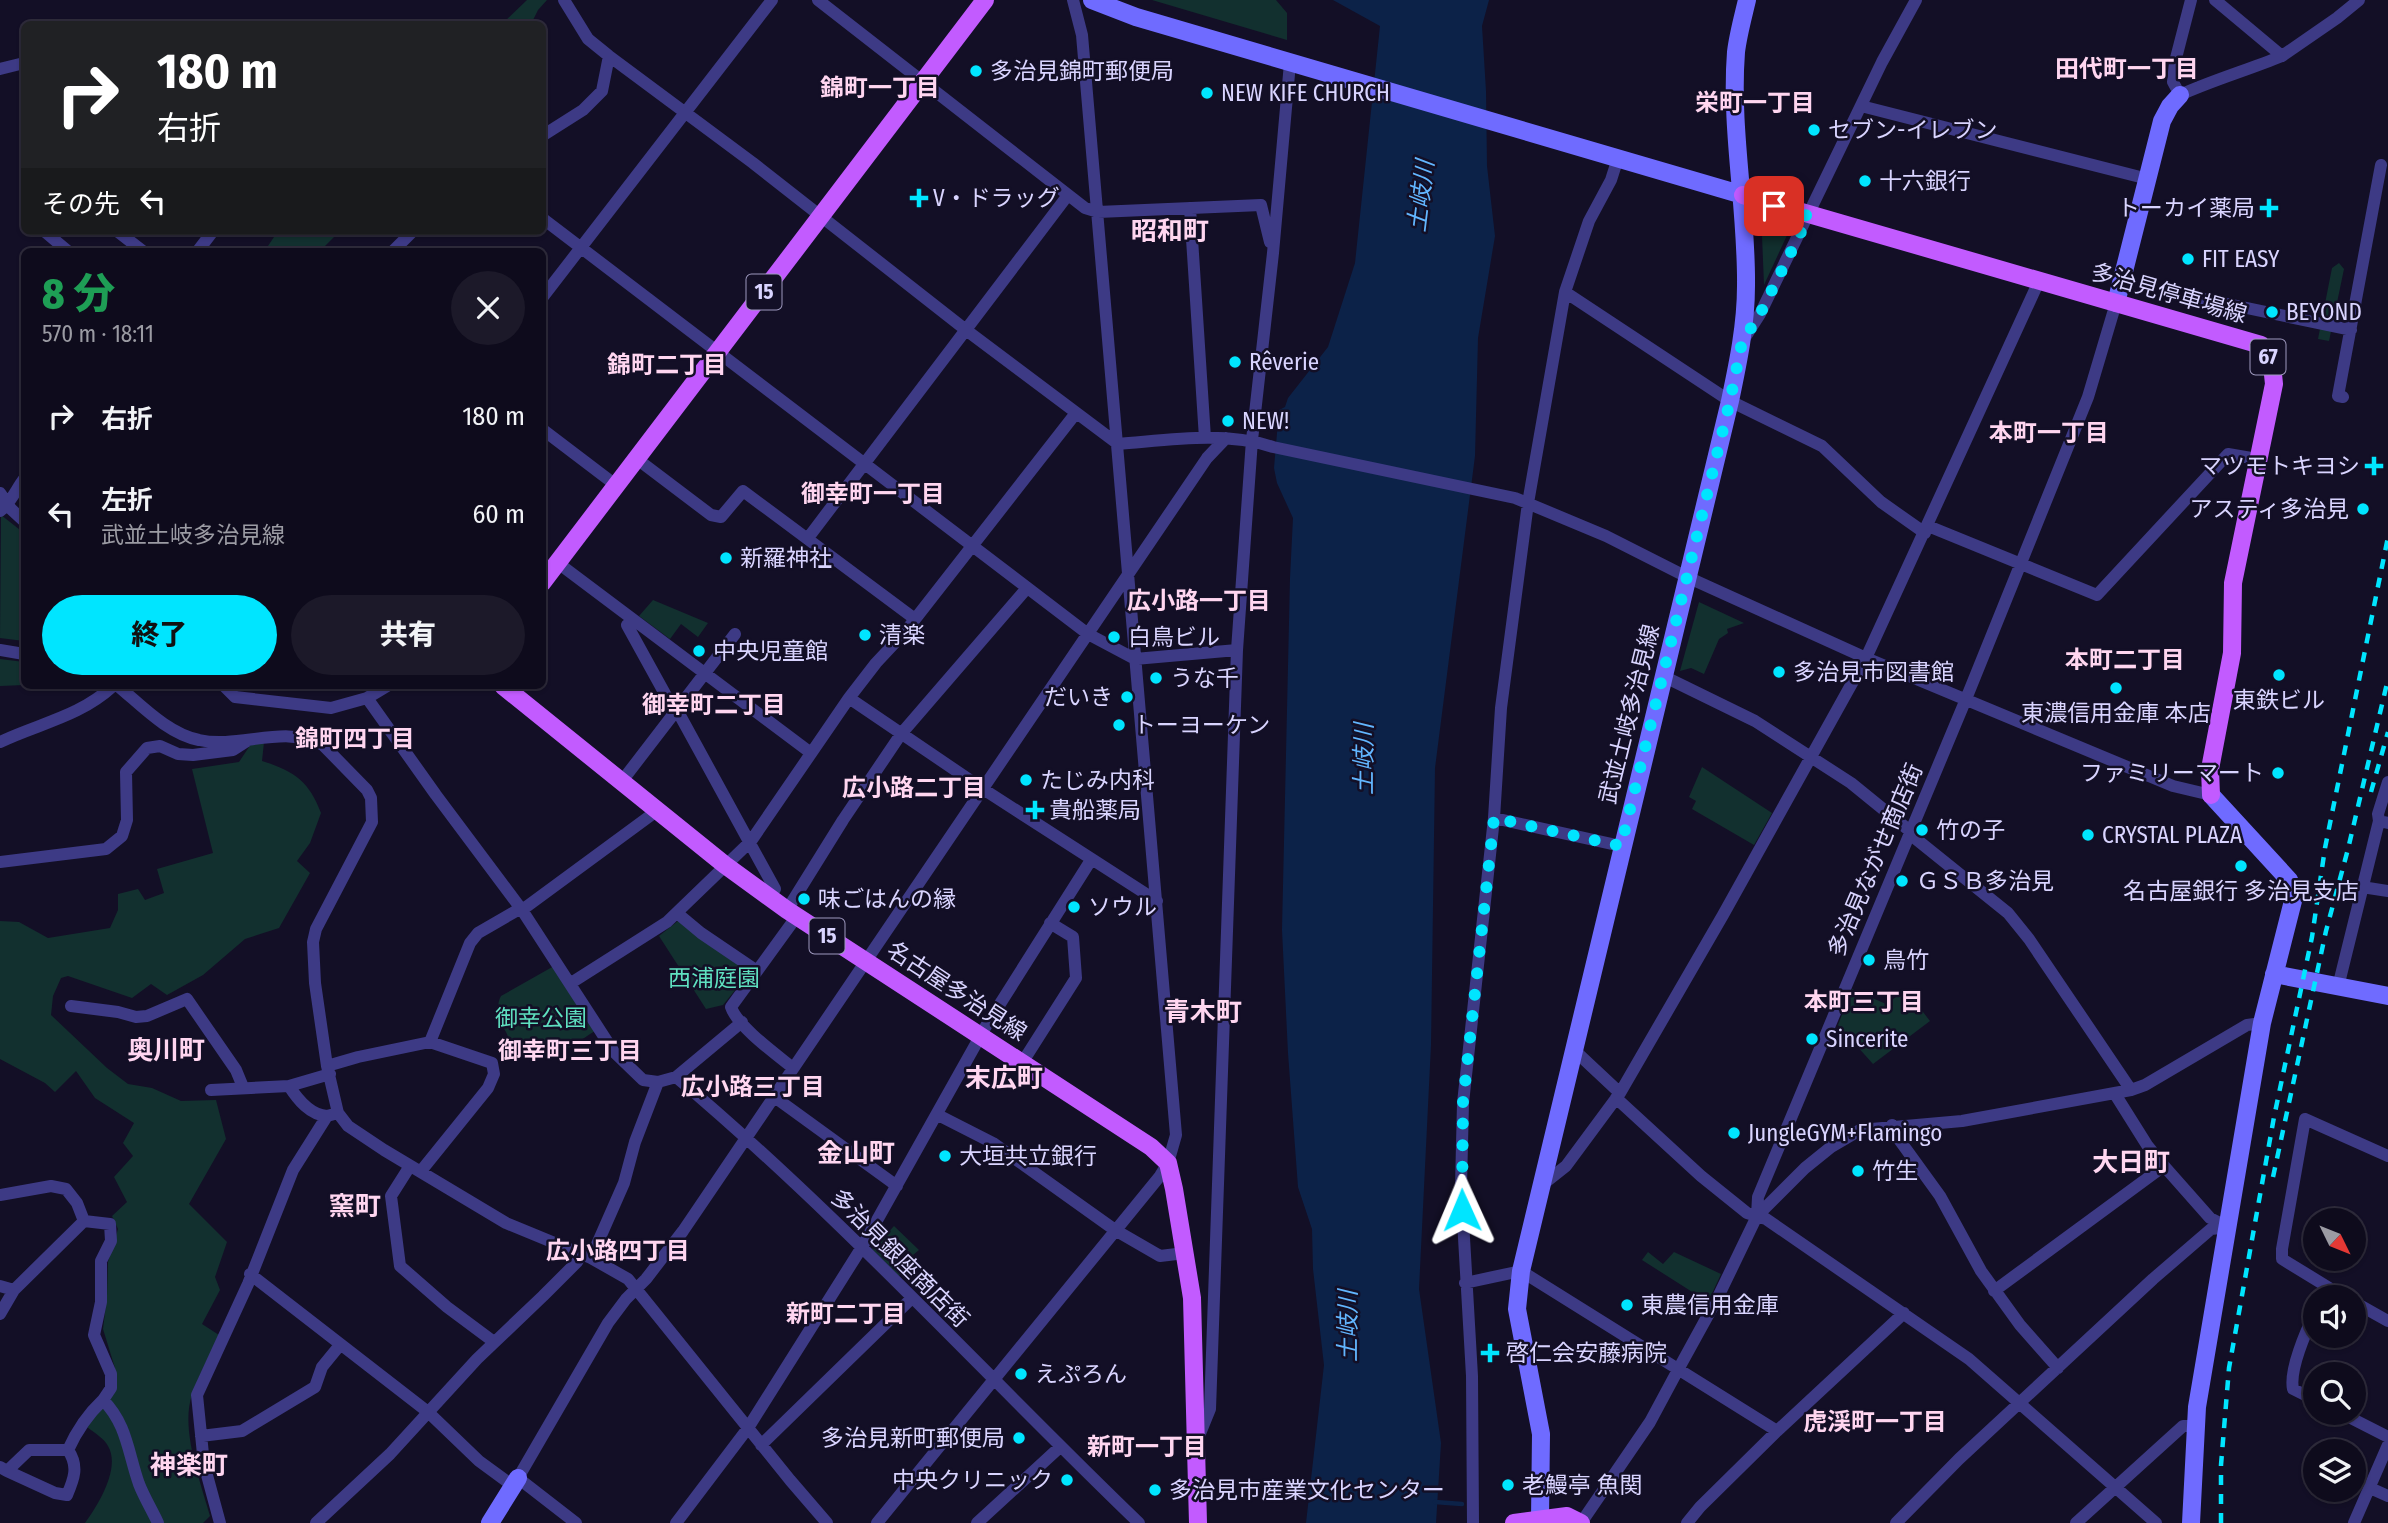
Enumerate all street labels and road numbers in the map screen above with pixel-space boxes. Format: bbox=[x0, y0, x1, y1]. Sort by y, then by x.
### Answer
street label: 多治見停車場線 bbox=[2088, 257, 2250, 329]
road number: 15 bbox=[746, 274, 782, 310]
road number: 67 bbox=[2250, 340, 2286, 374]
street label: 武並土岐多治見線 bbox=[1593, 621, 1665, 807]
street label: 多治見ながせ商店街 bbox=[1822, 759, 1928, 961]
road number: 15 bbox=[810, 918, 844, 954]
street label: 名古屋多治見線 bbox=[882, 935, 1032, 1047]
street label: 多治見銀座商店街 bbox=[825, 1183, 975, 1333]

